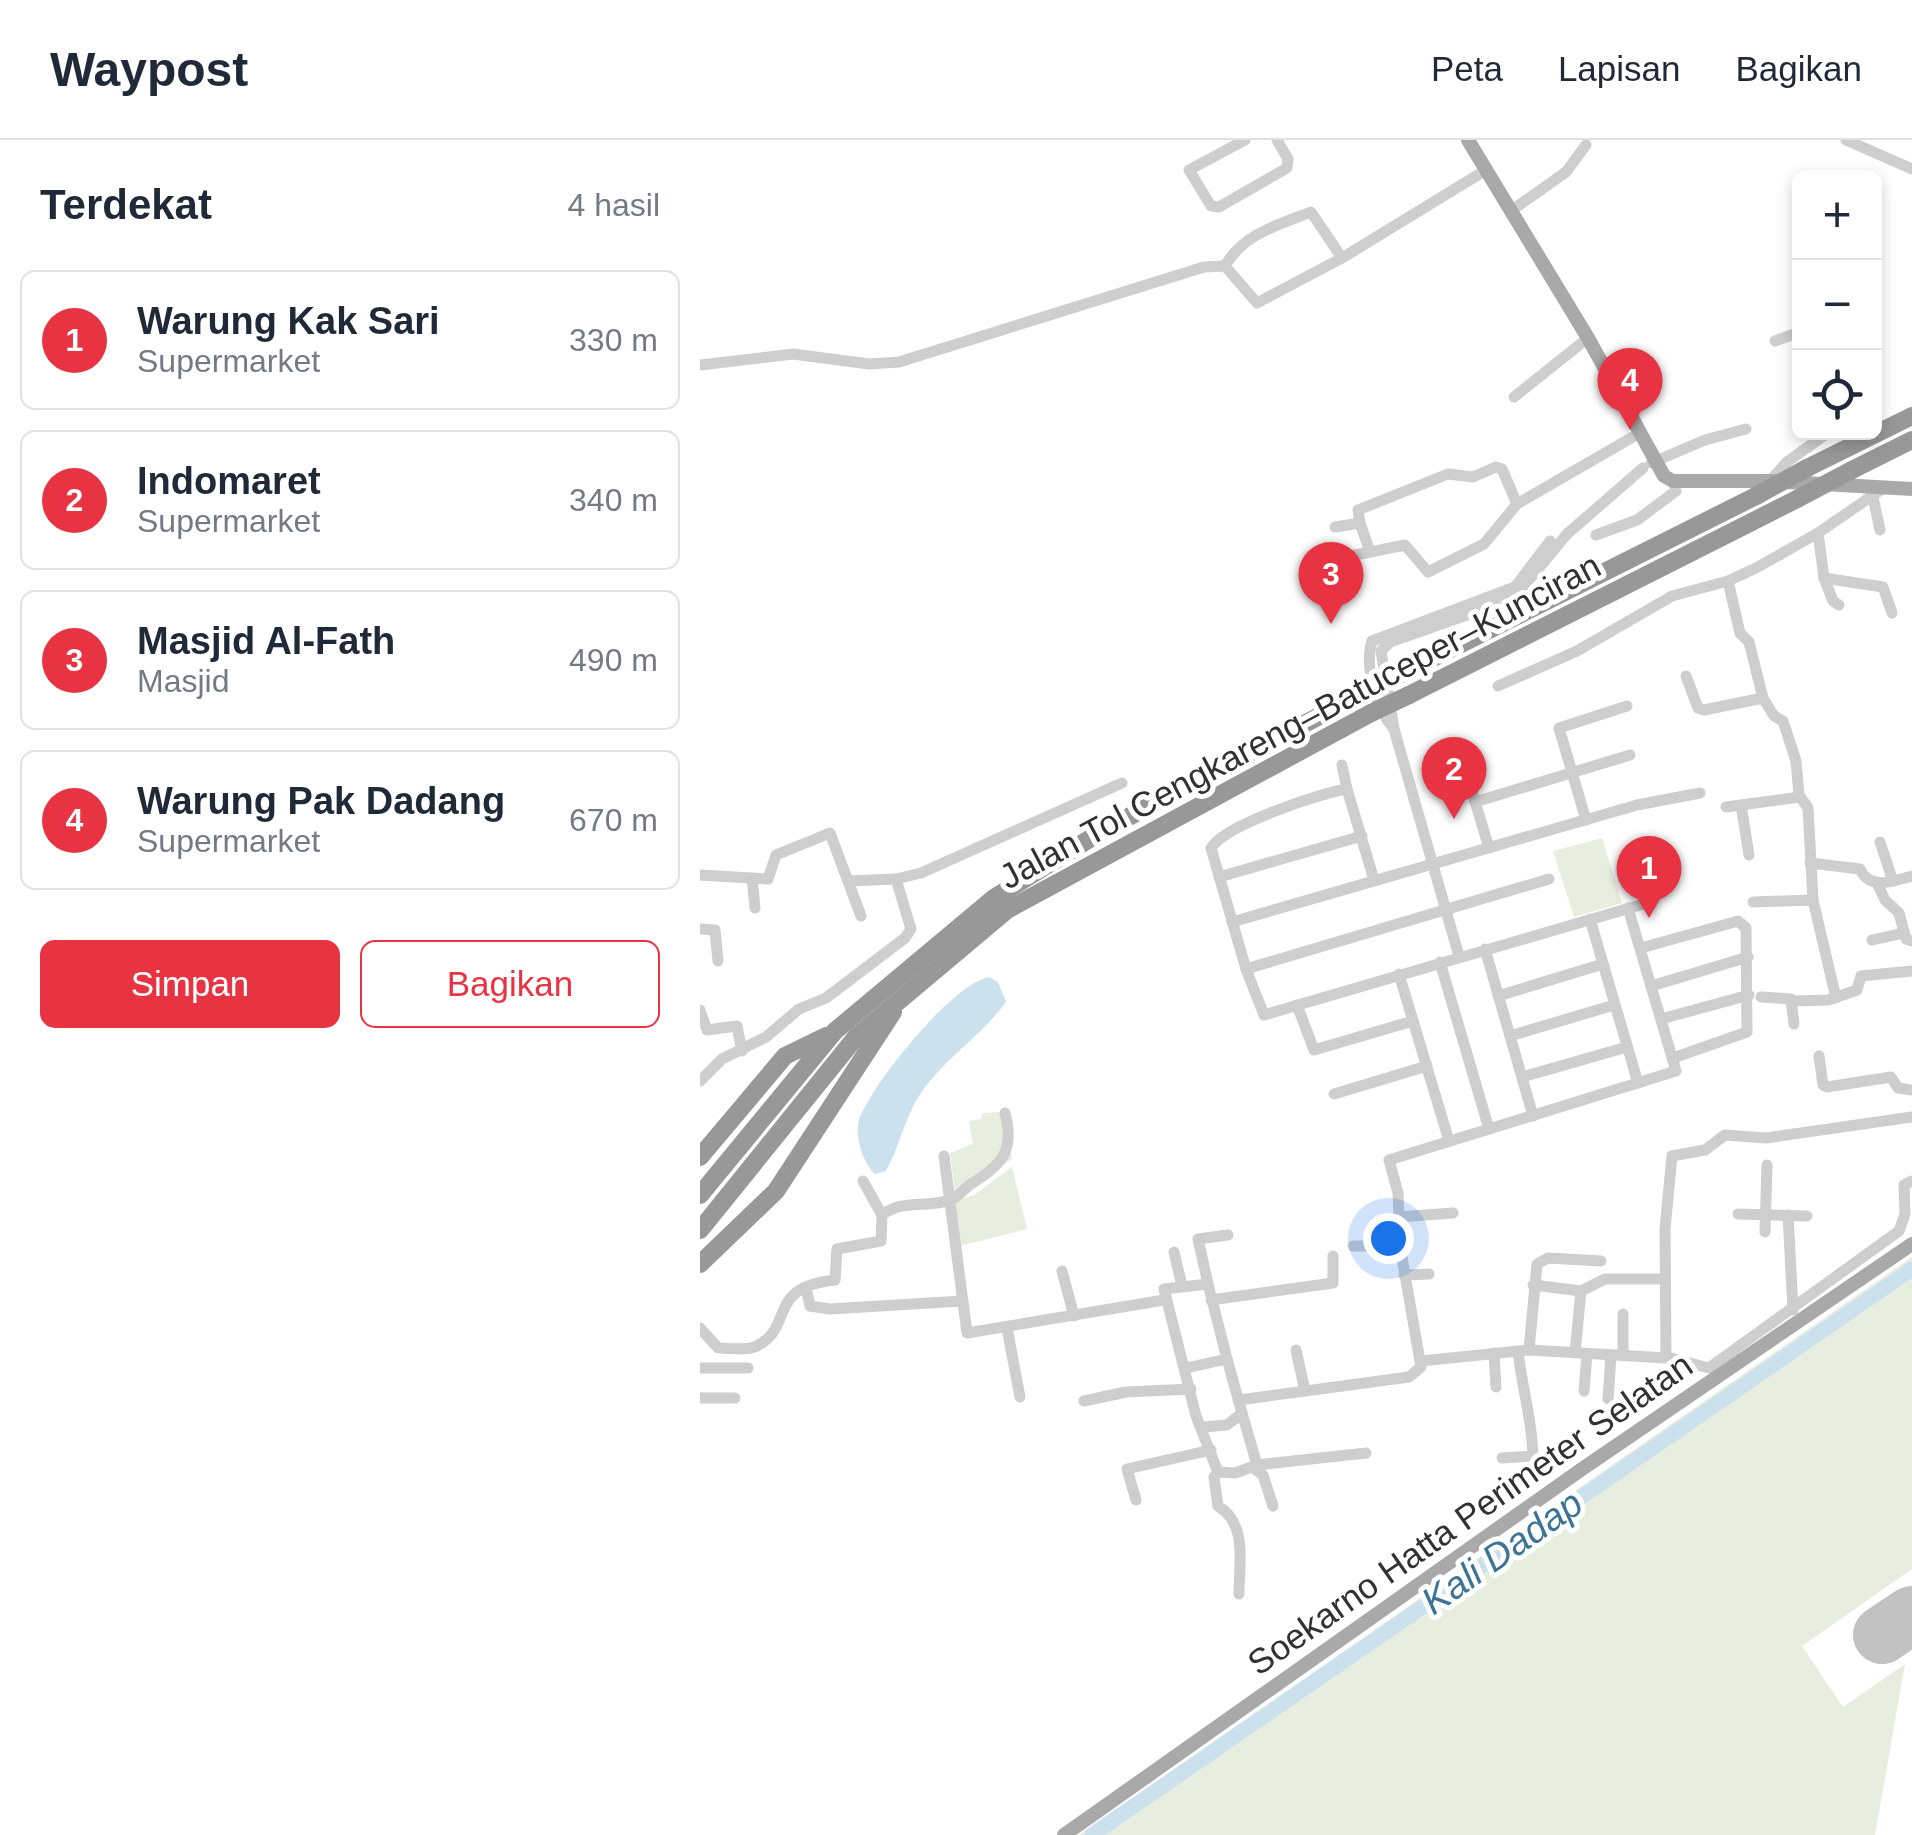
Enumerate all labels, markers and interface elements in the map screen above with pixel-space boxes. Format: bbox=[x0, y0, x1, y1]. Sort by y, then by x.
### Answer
text: Waypost bbox=[50, 43, 248, 96]
text: Peta bbox=[1431, 49, 1503, 88]
text: Lapisan bbox=[1558, 49, 1681, 88]
text: Bagikan bbox=[1736, 49, 1862, 88]
map controls bbox=[1792, 170, 1882, 440]
button: + bbox=[1792, 170, 1882, 260]
text: Terdekat bbox=[40, 181, 212, 228]
text: 4 hasil bbox=[568, 187, 660, 223]
button: − bbox=[1792, 260, 1882, 350]
text: Warung Kak Sari bbox=[137, 300, 440, 342]
text: 1 bbox=[66, 322, 83, 358]
text: 330 m bbox=[569, 322, 658, 358]
text: Supermarket bbox=[137, 343, 320, 379]
pin: 4 bbox=[1598, 348, 1662, 430]
button: locate bbox=[1792, 350, 1882, 440]
text: Indomaret bbox=[137, 460, 321, 502]
text: 2 bbox=[66, 482, 83, 518]
text: 340 m bbox=[569, 482, 658, 518]
text: Supermarket bbox=[137, 503, 320, 539]
pin: 3 bbox=[1298, 542, 1364, 624]
street label: Jalan Tol Cengkareng–Batuceper–Kunciran bbox=[993, 545, 1607, 896]
text: Masjid Al-Fath bbox=[137, 620, 395, 662]
text: 3 bbox=[66, 642, 83, 678]
text: 490 m bbox=[569, 642, 658, 678]
text: Masjid bbox=[137, 663, 229, 699]
pin: 2 bbox=[1422, 736, 1486, 819]
text: Warung Pak Dadang bbox=[137, 780, 505, 822]
text: 4 bbox=[66, 802, 83, 838]
text: 670 m bbox=[569, 802, 658, 838]
text: Supermarket bbox=[137, 823, 320, 859]
pin: 1 bbox=[1616, 836, 1682, 918]
button: Simpan bbox=[40, 940, 340, 1028]
button: Bagikan bbox=[360, 940, 660, 1028]
your location bbox=[1363, 1213, 1414, 1264]
street label: Soekarno Hatta Perimeter Selatan bbox=[1240, 1345, 1699, 1682]
water label: Kali Dadap bbox=[1414, 1481, 1590, 1623]

